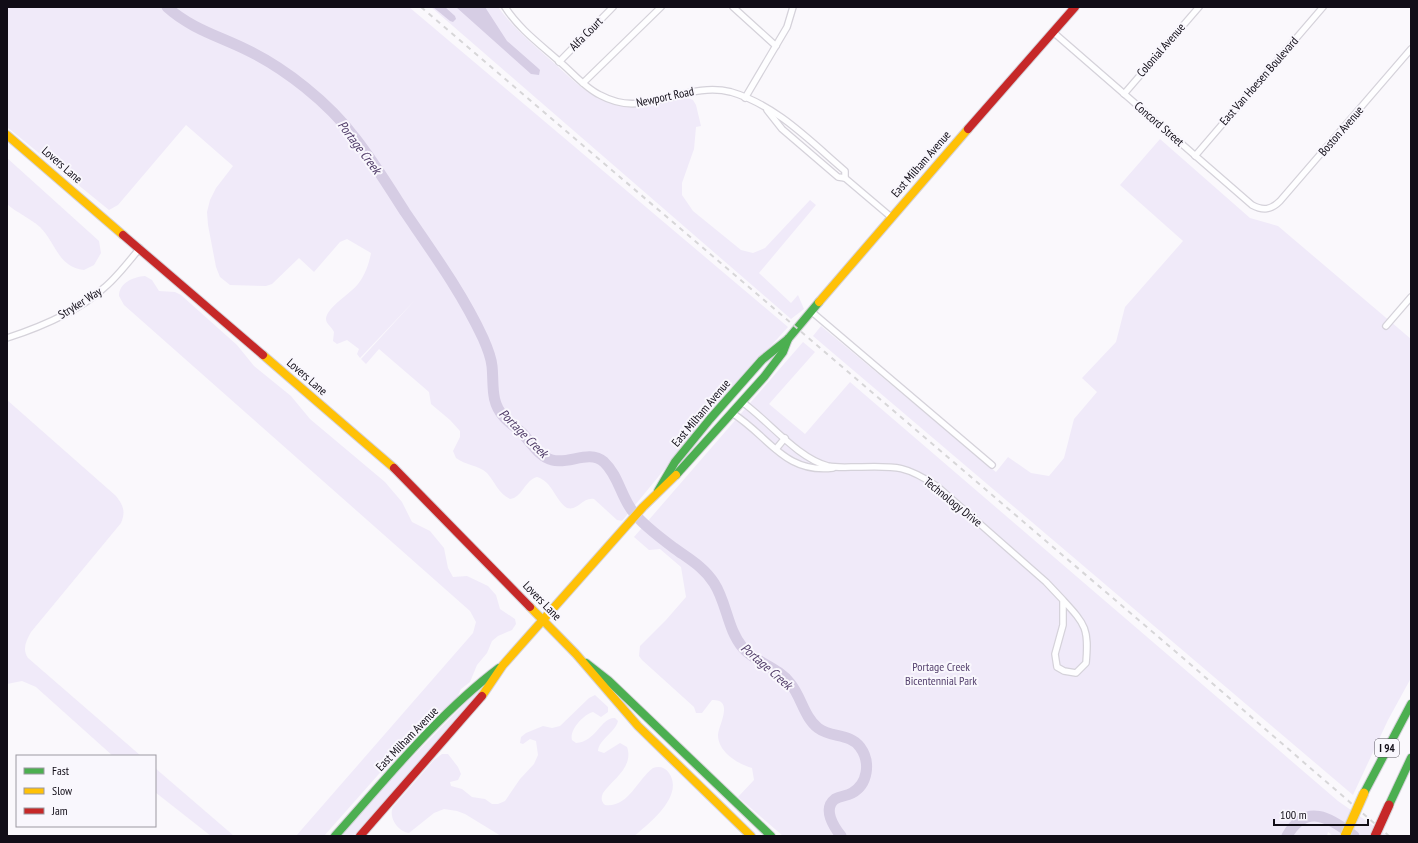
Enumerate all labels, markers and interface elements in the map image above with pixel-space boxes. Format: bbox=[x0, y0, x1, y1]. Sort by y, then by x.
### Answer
street label: Alfa Court bbox=[566, 13, 606, 54]
street label: Colonial Avenue bbox=[1133, 20, 1188, 80]
street label: East Van Hoesen Boulevard bbox=[1216, 33, 1301, 128]
street label: Newport Road bbox=[635, 83, 695, 110]
street label: Concord Street bbox=[1131, 98, 1188, 150]
street label: Boston Avenue bbox=[1315, 103, 1366, 159]
water label: Portage Creek bbox=[334, 117, 386, 179]
street label: East Milham Avenue bbox=[888, 127, 954, 200]
street label: Lovers Lane bbox=[39, 143, 86, 186]
street label: Stryker Way bbox=[55, 283, 105, 322]
street label: Lovers Lane bbox=[284, 355, 331, 398]
street label: East Milham Avenue bbox=[668, 376, 733, 449]
water label: Portage Creek bbox=[496, 405, 553, 463]
street label: Technology Drive bbox=[921, 474, 986, 530]
street label: Lovers Lane bbox=[520, 578, 565, 623]
water label: Portage Creek bbox=[737, 639, 797, 695]
park label: Portage Creek Bicentennial Park bbox=[905, 659, 977, 688]
street label: East Milham Avenue bbox=[372, 703, 441, 774]
road number: I 94 bbox=[1375, 739, 1399, 757]
legend bbox=[16, 755, 156, 827]
text: Fast bbox=[52, 763, 70, 778]
text: Slow bbox=[52, 783, 73, 798]
scale bar bbox=[1274, 801, 1368, 827]
text: Jam bbox=[51, 803, 68, 818]
text: 100 m bbox=[1280, 807, 1307, 822]

